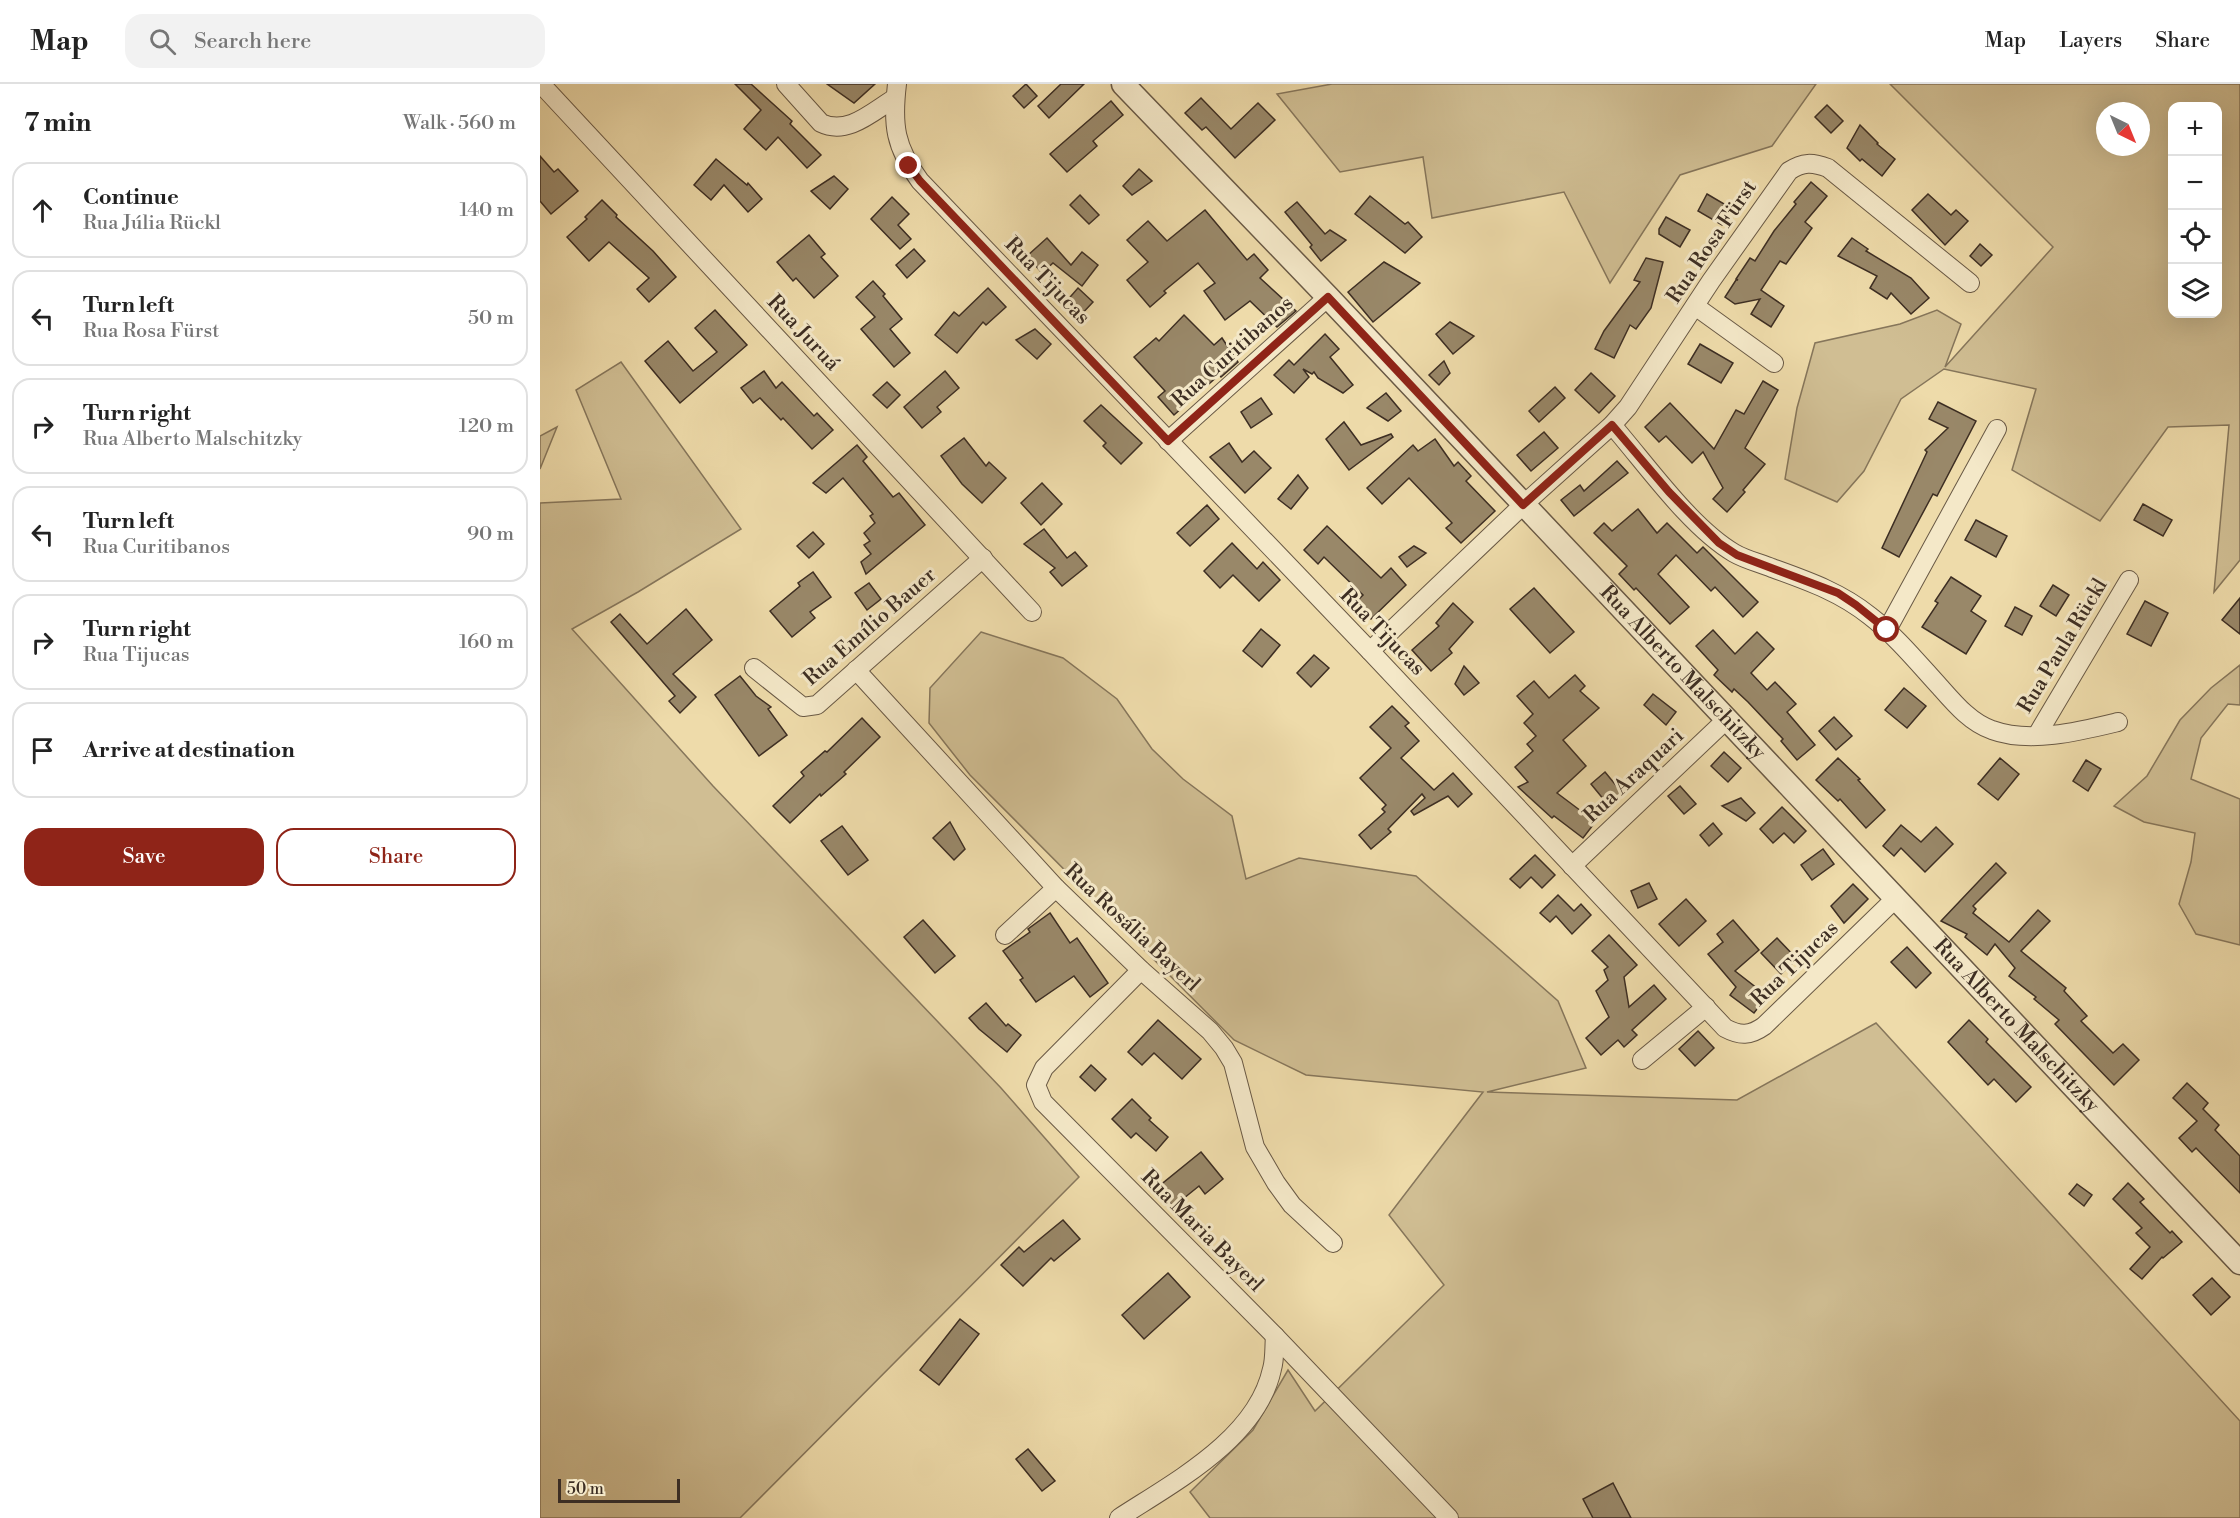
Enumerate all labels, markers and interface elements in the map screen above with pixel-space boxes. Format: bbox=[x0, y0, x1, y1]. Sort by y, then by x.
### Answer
search box bbox=[125, 14, 545, 68]
text: Map bbox=[30, 24, 89, 59]
icon: search bbox=[146, 25, 179, 58]
text: Search here bbox=[194, 28, 311, 55]
text: Map bbox=[1985, 28, 2026, 54]
text: Layers bbox=[2059, 28, 2122, 54]
text: Share bbox=[2155, 28, 2210, 54]
north arrow bbox=[2096, 102, 2150, 156]
map controls bbox=[2168, 102, 2222, 318]
button: + bbox=[2168, 102, 2222, 156]
text: 7 min bbox=[24, 107, 91, 139]
text: Walk · 560 m bbox=[403, 111, 516, 136]
route end bbox=[895, 152, 921, 178]
button: − bbox=[2168, 156, 2222, 210]
street label: Rua Rosa Fürst bbox=[1661, 175, 1763, 309]
text: Continue bbox=[83, 184, 179, 211]
icon: ahead bbox=[26, 194, 59, 227]
text: 140 m bbox=[459, 198, 514, 223]
button: locate bbox=[2168, 210, 2222, 264]
text: Rua Júlia Rückl bbox=[83, 211, 221, 236]
street label: Rua Tijucas bbox=[999, 232, 1095, 330]
button: layers bbox=[2168, 264, 2222, 318]
street label: Rua Juruá bbox=[761, 290, 845, 377]
street label: Rua Curitibanos bbox=[1167, 291, 1299, 413]
text: Turn left bbox=[83, 292, 174, 319]
icon: left bbox=[26, 302, 59, 335]
text: 50 m bbox=[468, 306, 514, 331]
text: Rua Rosa Fürst bbox=[83, 319, 219, 344]
text: Turn right bbox=[83, 400, 191, 427]
icon: right bbox=[26, 410, 59, 443]
text: 120 m bbox=[459, 414, 514, 439]
text: Rua Alberto Malschitzky bbox=[83, 427, 302, 452]
text: Turn left bbox=[83, 508, 174, 535]
icon: left bbox=[26, 518, 59, 551]
text: 90 m bbox=[467, 522, 514, 547]
text: Rua Curitibanos bbox=[83, 535, 230, 560]
street label: Rua Emílio Bauer bbox=[798, 562, 942, 692]
street label: Rua Paula Rückl bbox=[2013, 574, 2113, 718]
street label: Rua Alberto Malschitzky bbox=[1594, 580, 1772, 766]
street label: Rua Tijucas bbox=[1334, 583, 1430, 681]
text: Turn right bbox=[83, 616, 191, 643]
route start bbox=[1873, 616, 1899, 642]
icon: right bbox=[26, 626, 59, 659]
text: 160 m bbox=[459, 630, 514, 655]
text: Rua Tijucas bbox=[83, 643, 190, 668]
street label: Rua Araquari bbox=[1579, 723, 1690, 829]
icon: arrive bbox=[26, 734, 59, 767]
text: Arrive at destination bbox=[83, 737, 295, 764]
button: Save bbox=[24, 828, 264, 886]
button: Share bbox=[276, 828, 516, 886]
street label: Rua Rosália Bayerl bbox=[1059, 858, 1205, 998]
street label: Rua Tijucas bbox=[1746, 916, 1844, 1012]
street label: Rua Alberto Malschitzky bbox=[1928, 933, 2105, 1119]
street label: Rua Maria Bayerl bbox=[1135, 1164, 1269, 1298]
scale bar bbox=[558, 1476, 680, 1504]
text: 50 m bbox=[567, 1479, 604, 1499]

